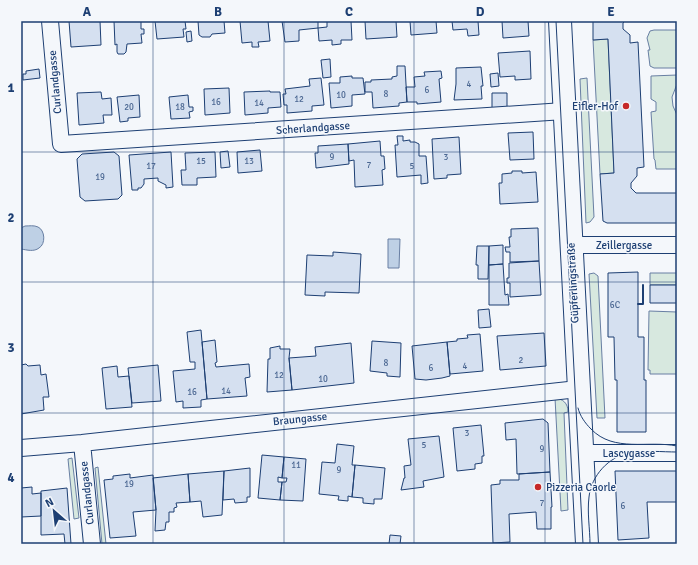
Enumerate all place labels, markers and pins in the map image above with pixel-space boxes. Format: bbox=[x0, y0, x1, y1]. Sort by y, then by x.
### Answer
place label: Eifler-Hof bbox=[572, 100, 619, 113]
marker: Eifler-Hof bbox=[621, 101, 631, 111]
place label: Pizzeria Caorle bbox=[546, 481, 616, 494]
marker: Pizzeria Caorle bbox=[533, 482, 543, 492]

